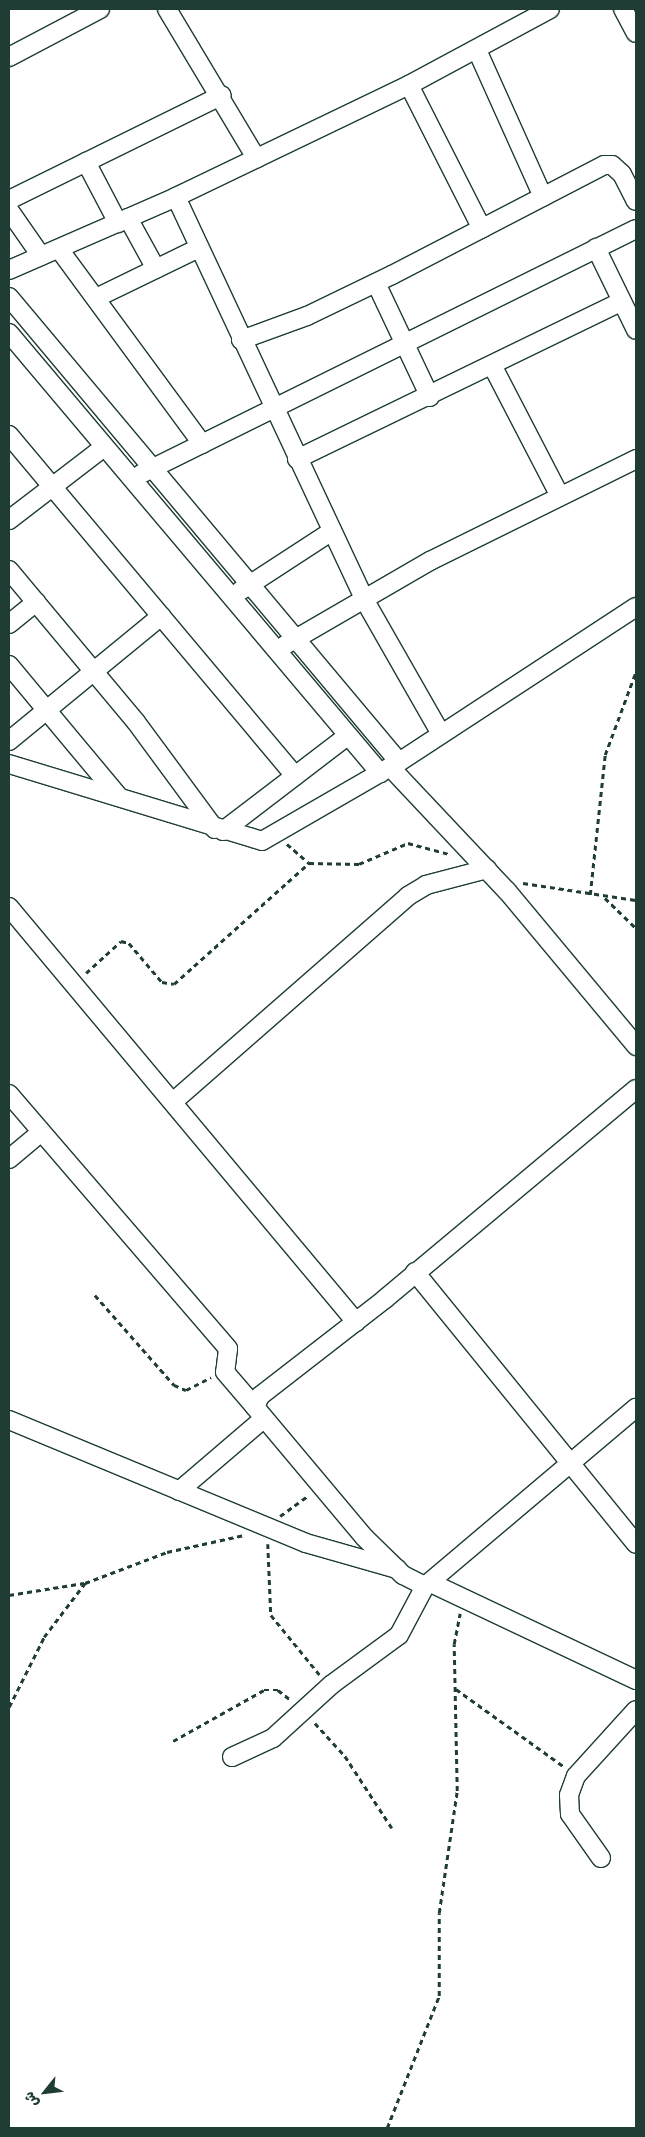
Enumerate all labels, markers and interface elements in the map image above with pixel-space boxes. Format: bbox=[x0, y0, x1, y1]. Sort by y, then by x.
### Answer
north arrow bbox=[20, 2067, 70, 2117]
text: ش bbox=[20, 2089, 43, 2110]

